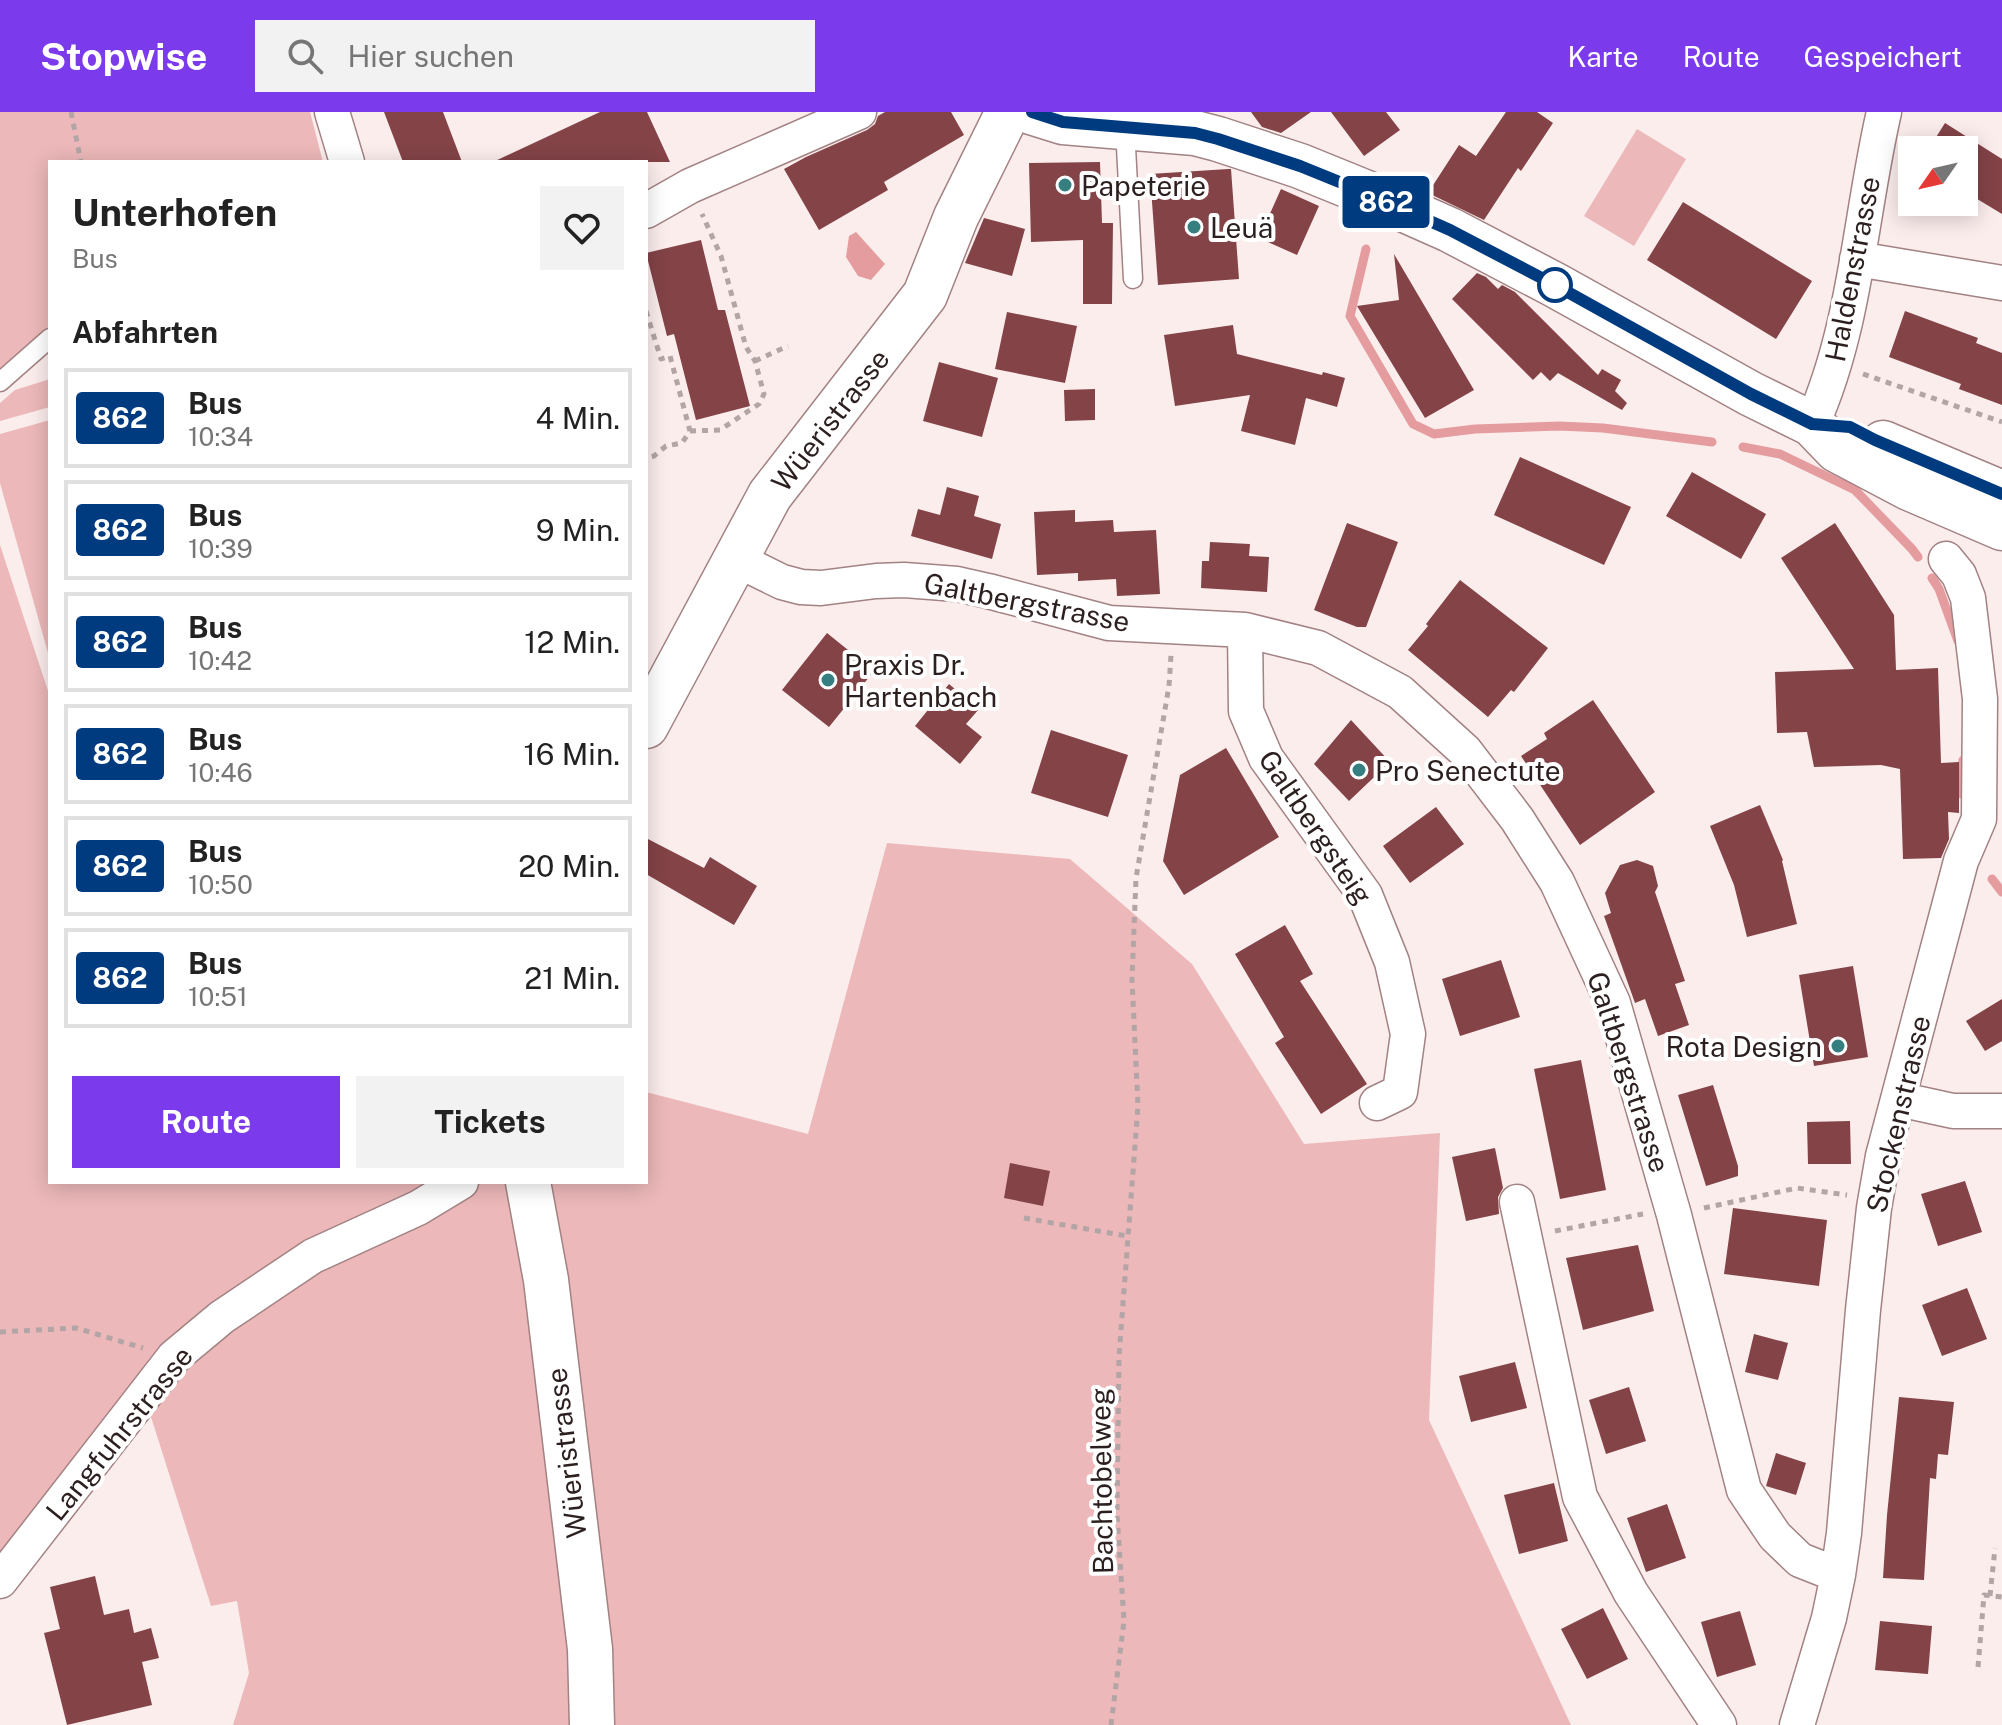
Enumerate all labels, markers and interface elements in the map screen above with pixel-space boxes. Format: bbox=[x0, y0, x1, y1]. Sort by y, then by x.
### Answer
search box bbox=[255, 20, 815, 92]
text: Stopwise bbox=[40, 34, 207, 79]
icon: search bbox=[283, 34, 327, 78]
text: Hier suchen bbox=[347, 38, 514, 74]
text: Karte bbox=[1567, 40, 1639, 73]
text: Route bbox=[1683, 40, 1760, 73]
text: Gespeichert bbox=[1804, 40, 1962, 73]
north arrow bbox=[1898, 136, 1978, 216]
map controls bbox=[1898, 136, 1978, 216]
place label: Papeterie bbox=[1081, 169, 1206, 202]
street label: Haldenstrasse bbox=[1818, 174, 1886, 364]
marker: Papeterie bbox=[1056, 176, 1074, 194]
line badge: 862 bbox=[1340, 176, 1432, 228]
text: 862 bbox=[1359, 185, 1413, 218]
button: heart bbox=[540, 186, 624, 270]
text: Unterhofen bbox=[72, 190, 277, 235]
place label: Leuä bbox=[1210, 211, 1273, 244]
marker: Leuä bbox=[1185, 218, 1203, 236]
text: Bus bbox=[72, 243, 118, 274]
unlabelled marker bbox=[1538, 268, 1572, 302]
text: Abfahrten bbox=[72, 314, 218, 350]
street label: Wüeristrasse bbox=[764, 342, 896, 498]
text: Bus bbox=[188, 385, 242, 421]
text: 4 Min. bbox=[536, 400, 620, 436]
text: 862 bbox=[93, 401, 147, 434]
text: 10:34 bbox=[188, 421, 253, 452]
text: Bus bbox=[188, 497, 242, 533]
text: 9 Min. bbox=[536, 512, 620, 548]
text: 862 bbox=[93, 513, 147, 546]
text: 10:39 bbox=[188, 533, 253, 564]
street label: Galtbergstrasse bbox=[921, 566, 1133, 638]
text: Bus bbox=[188, 609, 242, 645]
text: 12 Min. bbox=[524, 624, 620, 660]
text: 862 bbox=[93, 625, 147, 658]
text: 10:42 bbox=[188, 645, 252, 676]
place label: Praxis Dr. Hartenbach bbox=[844, 648, 997, 713]
marker: Praxis Dr. Hartenbach bbox=[819, 671, 837, 689]
text: Bus bbox=[188, 721, 242, 757]
text: 16 Min. bbox=[524, 736, 620, 772]
text: 862 bbox=[93, 737, 147, 770]
street label: Galtbergsteig bbox=[1252, 744, 1380, 910]
place label: Pro Senectute bbox=[1375, 754, 1561, 787]
text: 10:46 bbox=[188, 757, 253, 788]
marker: Pro Senectute bbox=[1350, 761, 1368, 779]
text: Bus bbox=[188, 833, 242, 869]
text: 20 Min. bbox=[518, 848, 620, 884]
text: 862 bbox=[93, 849, 147, 882]
text: 10:50 bbox=[188, 869, 253, 900]
text: Bus bbox=[188, 945, 242, 981]
text: 21 Min. bbox=[524, 960, 620, 996]
text: 862 bbox=[93, 961, 147, 994]
street label: Galtbergstrasse bbox=[1581, 968, 1677, 1176]
text: 10:51 bbox=[188, 981, 248, 1012]
street label: Stockenstrasse bbox=[1859, 1012, 1937, 1216]
place label: Rota Design bbox=[1665, 1030, 1822, 1063]
marker: Rota Design bbox=[1829, 1037, 1847, 1055]
button: Route bbox=[72, 1076, 340, 1168]
button: Tickets bbox=[356, 1076, 624, 1168]
street label: Langfuhrstrasse bbox=[39, 1339, 199, 1527]
street label: Wüeristrasse bbox=[539, 1366, 593, 1540]
street label: Bachtobelweg bbox=[1083, 1388, 1119, 1574]

